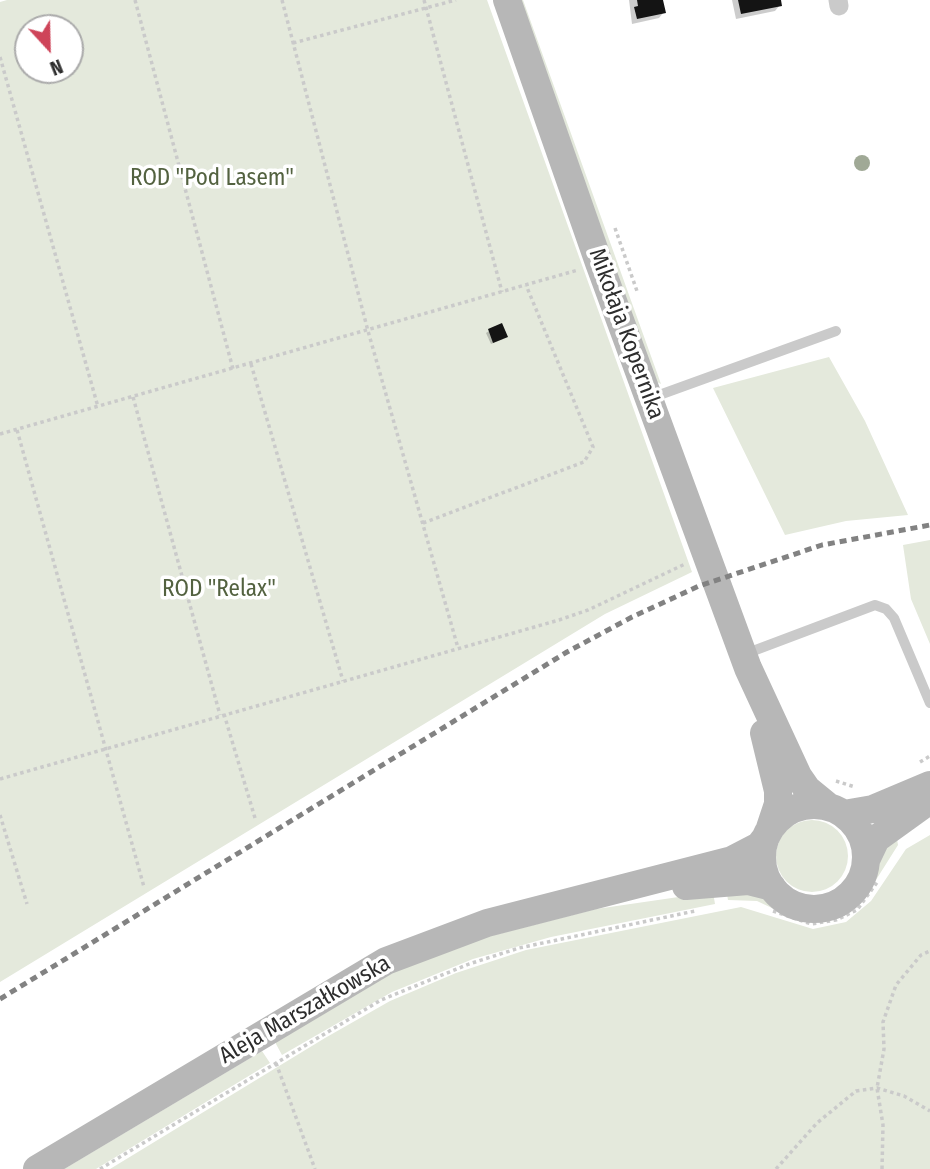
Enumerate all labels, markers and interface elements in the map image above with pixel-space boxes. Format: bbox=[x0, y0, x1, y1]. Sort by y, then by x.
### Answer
north arrow bbox=[14, 14, 84, 84]
text: N bbox=[47, 54, 66, 80]
park label: ROD "Pod Lasem" bbox=[130, 165, 294, 193]
street label: Mikołaja Kopernika bbox=[582, 245, 670, 423]
park label: ROD "Relax" bbox=[162, 576, 276, 604]
street label: Aleja Marszałkowska bbox=[215, 950, 395, 1070]

